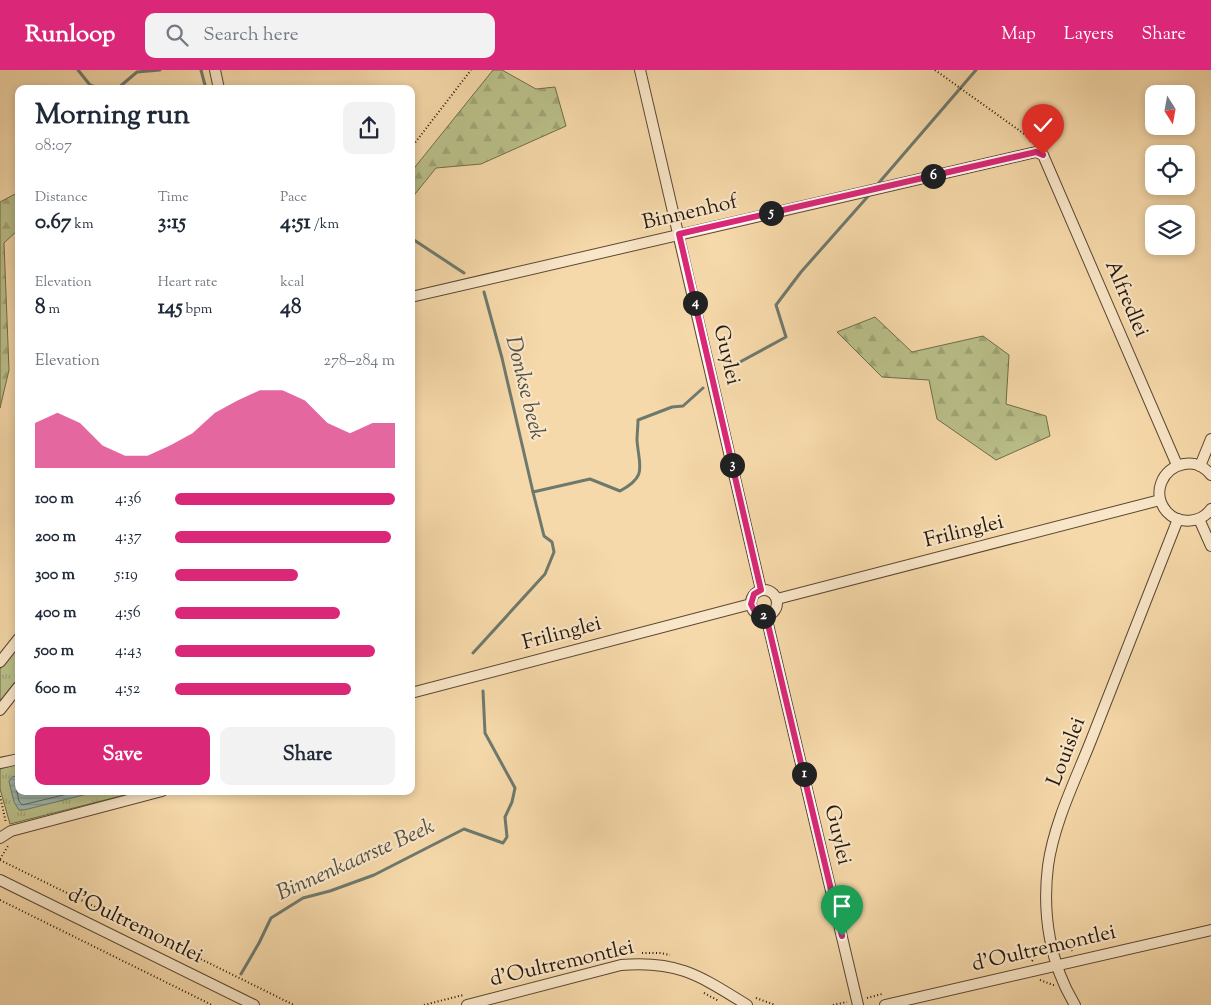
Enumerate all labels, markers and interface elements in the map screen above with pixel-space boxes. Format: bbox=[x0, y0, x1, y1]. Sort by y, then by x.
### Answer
search box bbox=[145, 13, 495, 58]
text: Runloop bbox=[25, 18, 115, 52]
icon: search bbox=[163, 21, 191, 49]
text: Search here bbox=[203, 22, 299, 49]
text: Map bbox=[1001, 22, 1036, 48]
text: Layers bbox=[1064, 22, 1114, 48]
text: Share bbox=[1142, 22, 1186, 48]
north arrow bbox=[1145, 85, 1195, 135]
map controls bbox=[1145, 85, 1195, 255]
text: Morning run bbox=[35, 96, 190, 136]
button: share bbox=[343, 102, 395, 154]
pin bbox=[1022, 104, 1064, 155]
icon: check bbox=[1029, 111, 1057, 139]
text: 08:07 bbox=[35, 135, 72, 158]
button: locate bbox=[1145, 145, 1195, 195]
pin: 6 bbox=[920, 164, 946, 188]
text: 6 bbox=[930, 166, 937, 186]
street label: Binnenhof bbox=[639, 187, 742, 239]
text: Distance bbox=[35, 188, 88, 208]
text: Time bbox=[158, 188, 189, 208]
text: Pace bbox=[280, 188, 307, 208]
pin: 5 bbox=[758, 200, 784, 226]
text: 5 bbox=[769, 203, 774, 223]
button: layers bbox=[1145, 205, 1195, 255]
text: 0.67 bbox=[35, 208, 71, 238]
text: 3:15 bbox=[158, 208, 186, 238]
text: 4:51 bbox=[280, 208, 311, 238]
text: km bbox=[71, 215, 94, 235]
text: /km bbox=[311, 215, 339, 235]
street label: Alfredlei bbox=[1096, 256, 1156, 342]
text: Elevation bbox=[35, 273, 92, 293]
text: Heart rate bbox=[158, 273, 217, 293]
text: kcal bbox=[280, 273, 304, 293]
pin: 4 bbox=[682, 290, 708, 316]
text: 8 bbox=[35, 293, 46, 323]
text: 145 bbox=[158, 293, 183, 323]
text: 48 bbox=[280, 293, 301, 323]
text: 4 bbox=[692, 293, 699, 313]
text: m bbox=[46, 300, 60, 320]
text: bpm bbox=[183, 300, 212, 320]
street label: Guylei bbox=[705, 322, 747, 388]
water label: Donkse beek bbox=[496, 333, 552, 443]
text: Elevation bbox=[35, 350, 100, 373]
text: 278–284 m bbox=[324, 350, 395, 373]
pin: 3 bbox=[720, 452, 744, 478]
text: 3 bbox=[730, 455, 735, 475]
text: 100 m bbox=[35, 488, 74, 511]
text: 4:36 bbox=[115, 488, 142, 511]
street label: Frilinglei bbox=[921, 508, 1007, 556]
text: 200 m bbox=[35, 526, 76, 549]
text: 4:37 bbox=[115, 526, 142, 549]
text: 300 m bbox=[35, 564, 75, 587]
text: 5:19 bbox=[115, 564, 138, 587]
text: 400 m bbox=[35, 602, 77, 625]
text: 4:56 bbox=[115, 602, 141, 625]
pin: 2 bbox=[750, 604, 776, 628]
text: 2 bbox=[760, 606, 767, 626]
street label: Frilinglei bbox=[519, 609, 605, 659]
text: 500 m bbox=[35, 640, 74, 663]
text: 4:43 bbox=[115, 640, 142, 663]
text: 600 m bbox=[35, 678, 77, 701]
text: 4:52 bbox=[115, 678, 140, 701]
street label: Louislei bbox=[1040, 713, 1094, 791]
button: Save bbox=[35, 727, 210, 785]
button: Share bbox=[220, 727, 395, 785]
pin: 1 bbox=[792, 762, 816, 786]
text: 1 bbox=[802, 764, 807, 784]
street label: Guylei bbox=[816, 802, 858, 868]
water label: Binnenkaarste Beek bbox=[272, 812, 440, 910]
street label: d'Oultremontlei bbox=[62, 880, 208, 972]
pin bbox=[821, 885, 863, 936]
icon: arrive bbox=[828, 892, 856, 920]
street label: d'Oultremontlei bbox=[969, 918, 1119, 980]
street label: d'Oultremontlei bbox=[487, 933, 637, 995]

